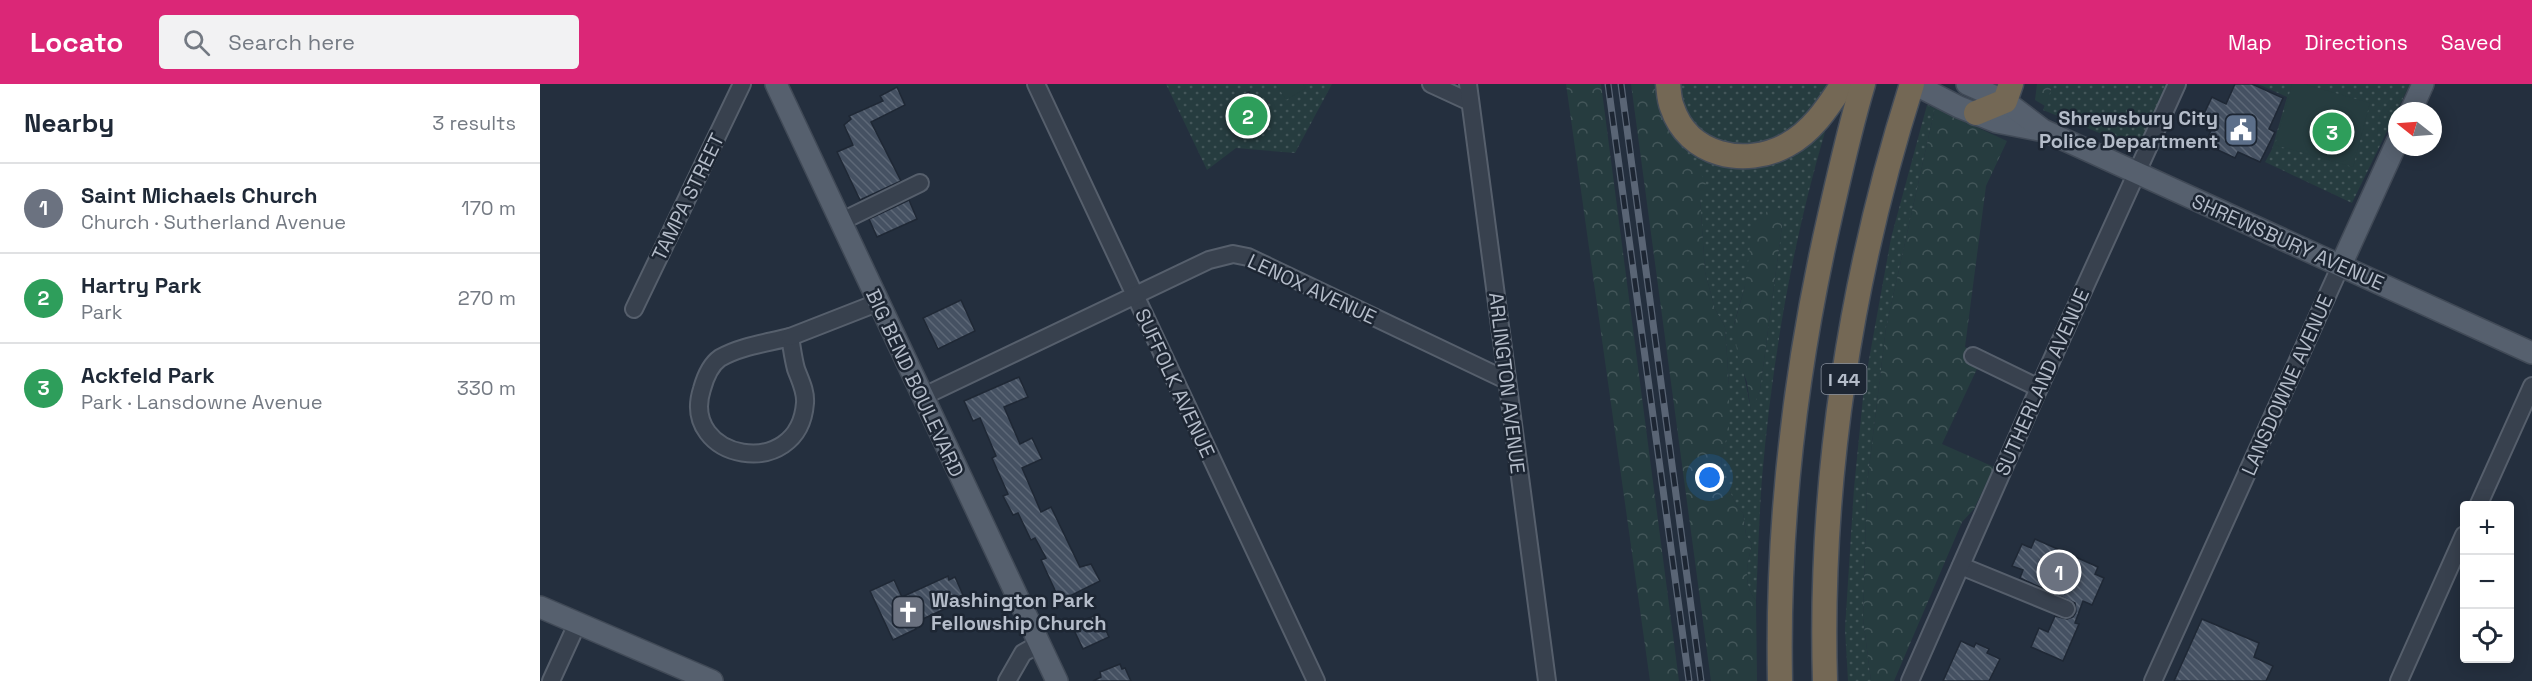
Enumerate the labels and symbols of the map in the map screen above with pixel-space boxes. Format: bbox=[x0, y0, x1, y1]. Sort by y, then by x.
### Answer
pin: 2 bbox=[1228, 93, 1268, 138]
north arrow bbox=[2388, 102, 2442, 156]
place label: Shrewsbury City Police Department bbox=[2039, 105, 2218, 154]
pin: 3 bbox=[2312, 110, 2352, 154]
public building icon: Shrewsbury City Police Department bbox=[2223, 112, 2259, 148]
street label: TAMPA STREET bbox=[646, 129, 730, 265]
street label: SHREWSBURY AVENUE bbox=[2188, 188, 2388, 296]
street label: LENOX AVENUE bbox=[1243, 248, 1381, 330]
street label: SUTHERLAND AVENUE bbox=[1989, 284, 2095, 480]
street label: BIG BEND BOULEVARD bbox=[860, 285, 970, 481]
street label: LANSDOWNE AVENUE bbox=[2235, 290, 2339, 480]
street label: ARLINGTON AVENUE bbox=[1483, 291, 1531, 475]
street label: SUFFOLK AVENUE bbox=[1129, 304, 1221, 462]
road number: I 44 bbox=[1822, 364, 1866, 394]
your location bbox=[1695, 463, 1724, 492]
pin: 1 bbox=[2040, 550, 2078, 594]
place label: Washington Park Fellowship Church bbox=[931, 587, 1107, 636]
church icon: Washington Park Fellowship Church bbox=[890, 594, 926, 630]

